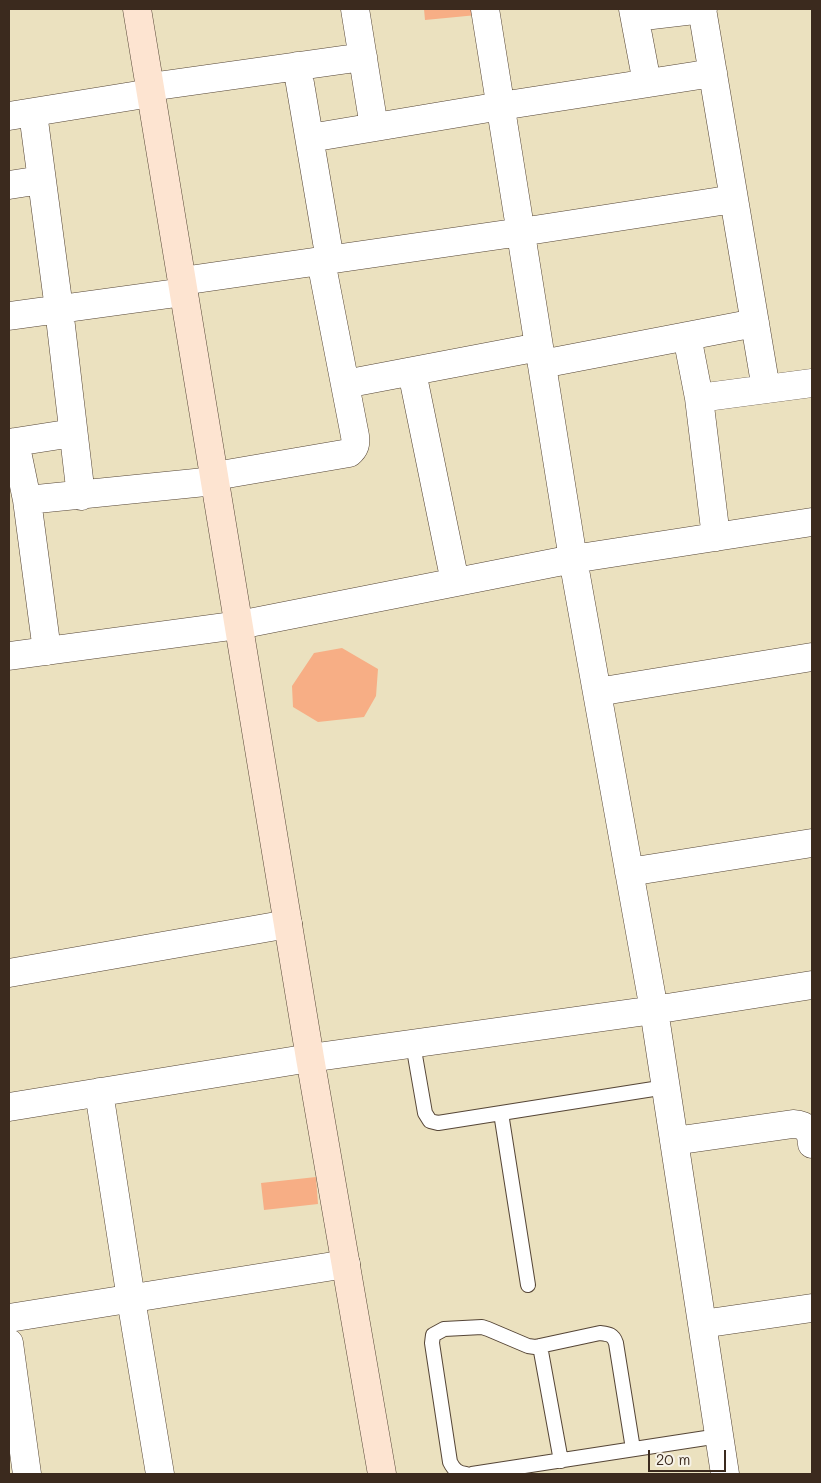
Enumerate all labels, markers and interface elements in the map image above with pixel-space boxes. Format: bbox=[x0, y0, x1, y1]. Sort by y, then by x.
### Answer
scale bar bbox=[651, 1440, 728, 1472]
text: 20 m bbox=[656, 1449, 690, 1469]

